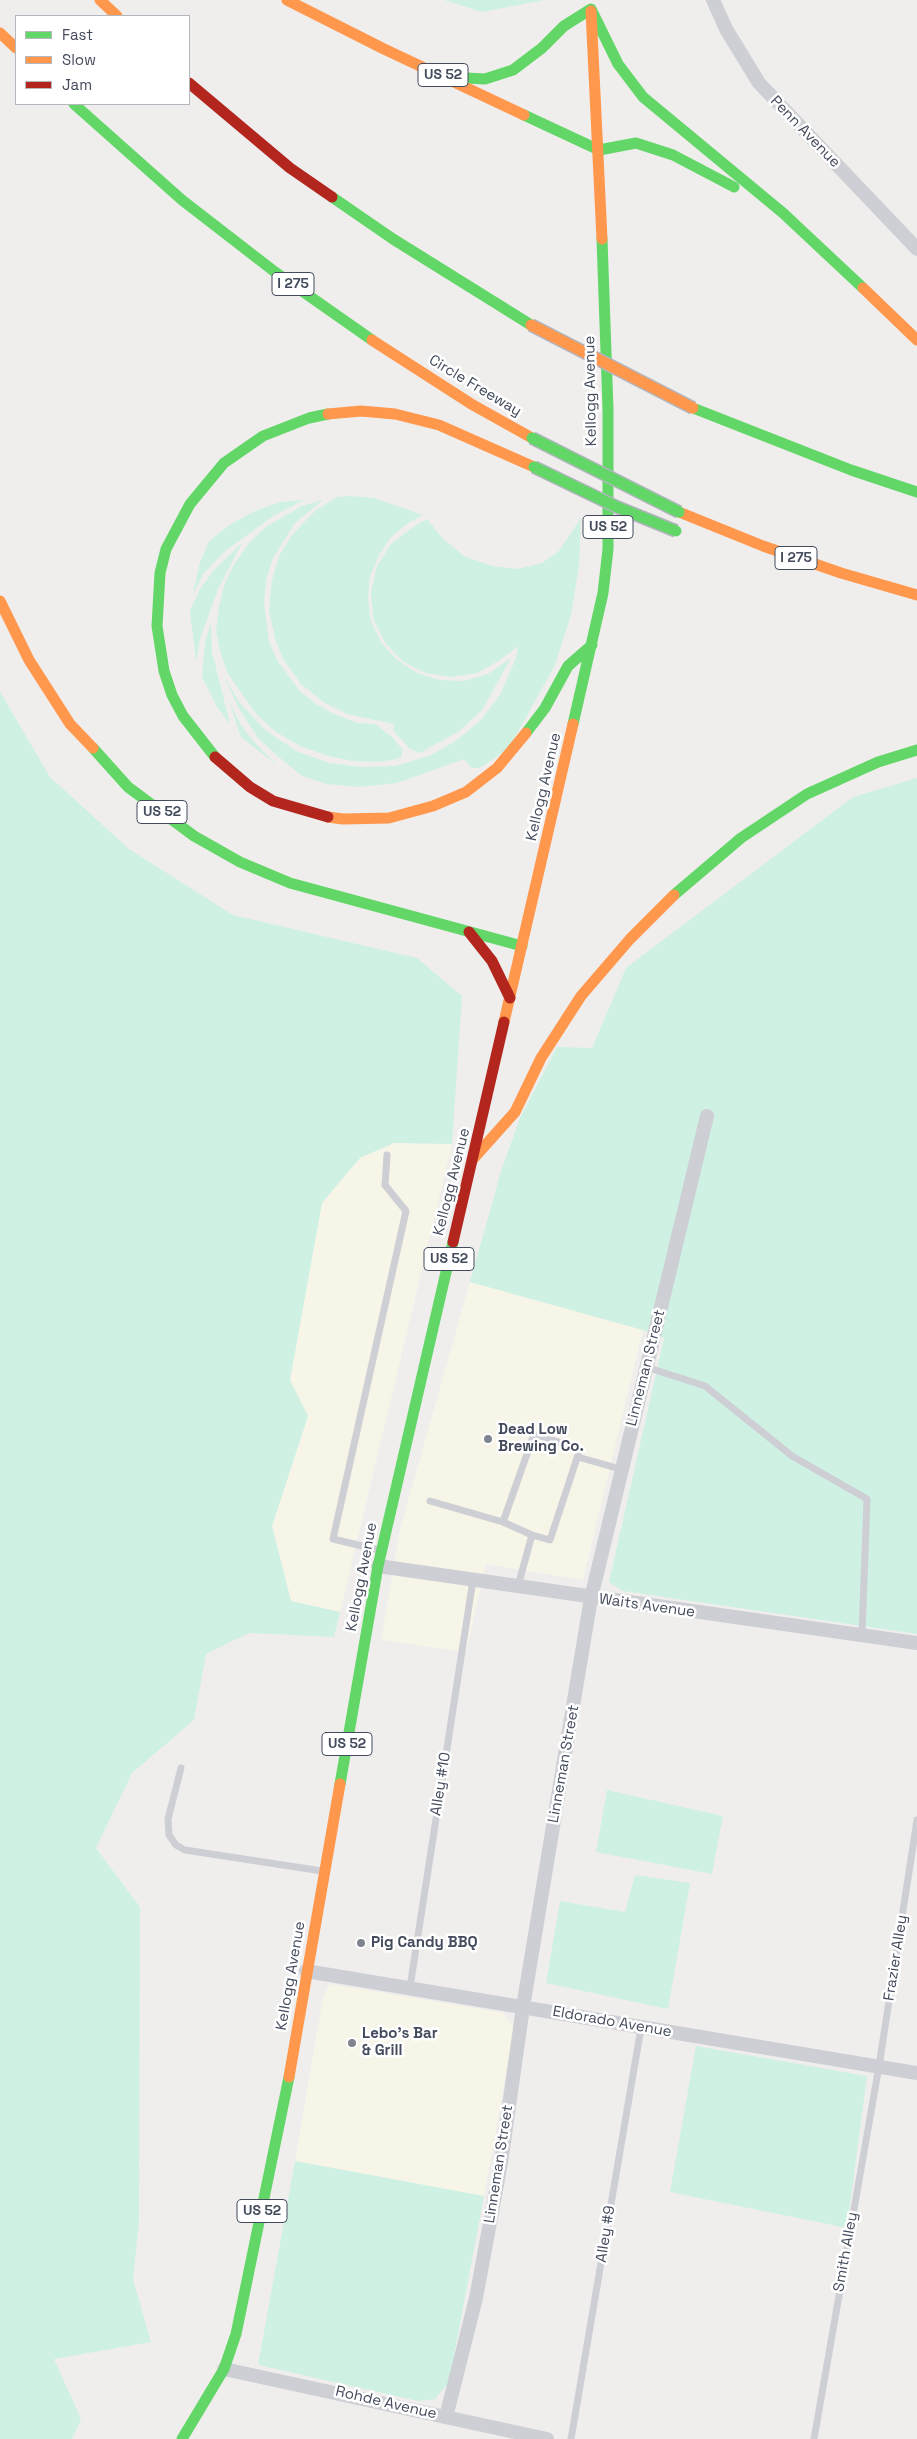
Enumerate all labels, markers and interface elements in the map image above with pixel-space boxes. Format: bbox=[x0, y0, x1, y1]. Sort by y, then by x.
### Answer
legend bbox=[15, 15, 190, 105]
text: Fast bbox=[62, 25, 93, 44]
text: Slow bbox=[62, 50, 96, 69]
road number: US 52 bbox=[418, 64, 468, 86]
text: Jam bbox=[62, 75, 92, 94]
street label: Penn Avenue bbox=[766, 92, 844, 172]
road number: I 275 bbox=[272, 272, 314, 296]
street label: Kellogg Avenue bbox=[581, 336, 601, 446]
street label: Circle Freeway bbox=[426, 351, 524, 421]
road number: US 52 bbox=[583, 516, 633, 538]
road number: I 275 bbox=[775, 546, 817, 570]
street label: Kellogg Avenue bbox=[523, 731, 565, 843]
road number: US 52 bbox=[137, 800, 187, 824]
street label: Kellogg Avenue bbox=[430, 1126, 474, 1238]
road number: US 52 bbox=[424, 1248, 474, 1270]
street label: Linneman Street bbox=[623, 1308, 669, 1428]
place label: Dead Low Brewing Co. bbox=[498, 1421, 584, 1456]
marker: Dead Low Brewing Co. bbox=[482, 1433, 494, 1445]
street label: Kellogg Avenue bbox=[343, 1521, 381, 1633]
street label: Waits Avenue bbox=[598, 1590, 696, 1622]
street label: Linneman Street bbox=[545, 1704, 583, 1824]
road number: US 52 bbox=[322, 1732, 372, 1756]
street label: Alley #10 bbox=[427, 1751, 455, 1817]
street label: Frazier Alley bbox=[880, 1914, 912, 2002]
street label: Kellogg Avenue bbox=[273, 1920, 309, 2032]
place label: Pig Candy BBQ bbox=[371, 1934, 478, 1952]
marker: Pig Candy BBQ bbox=[355, 1937, 367, 1949]
street label: Eldorado Avenue bbox=[551, 2003, 673, 2041]
place label: Lebo's Bar & Grill bbox=[362, 2025, 438, 2060]
marker: Lebo's Bar & Grill bbox=[346, 2037, 358, 2049]
street label: Linneman Street bbox=[481, 2104, 517, 2224]
road number: US 52 bbox=[237, 2200, 287, 2222]
street label: Alley #9 bbox=[593, 2204, 619, 2264]
street label: Smith Alley bbox=[830, 2211, 862, 2293]
street label: Rohde Avenue bbox=[334, 2383, 438, 2423]

